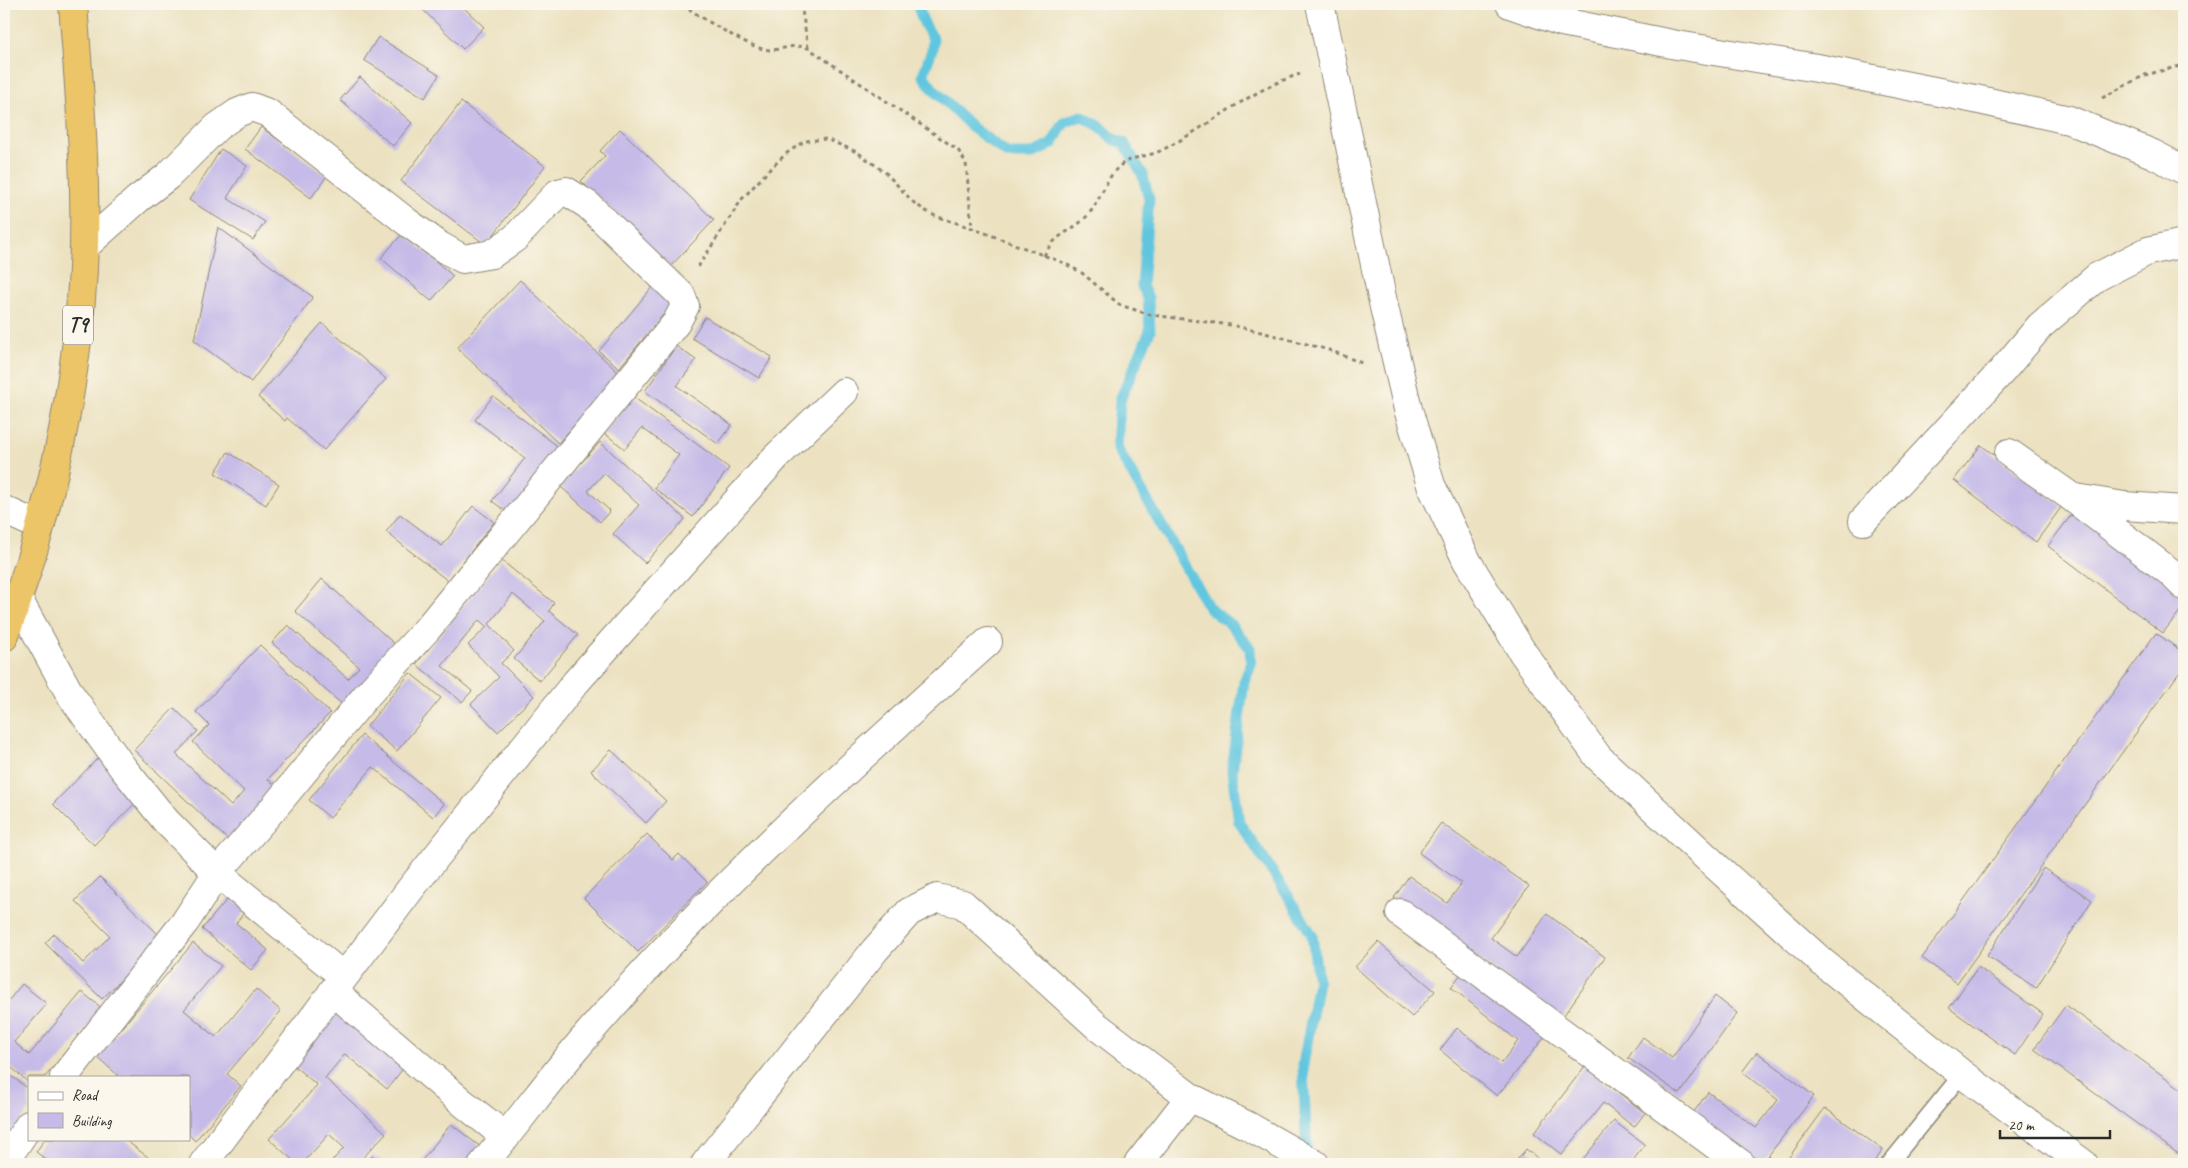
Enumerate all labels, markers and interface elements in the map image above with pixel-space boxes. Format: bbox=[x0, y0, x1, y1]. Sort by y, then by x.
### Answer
road number: T9 bbox=[63, 306, 93, 344]
legend bbox=[28, 1076, 190, 1140]
text: Road bbox=[72, 1086, 99, 1105]
scale bar bbox=[2000, 1108, 2110, 1140]
text: Building bbox=[72, 1112, 112, 1131]
text: 20 m bbox=[2008, 1116, 2035, 1135]

